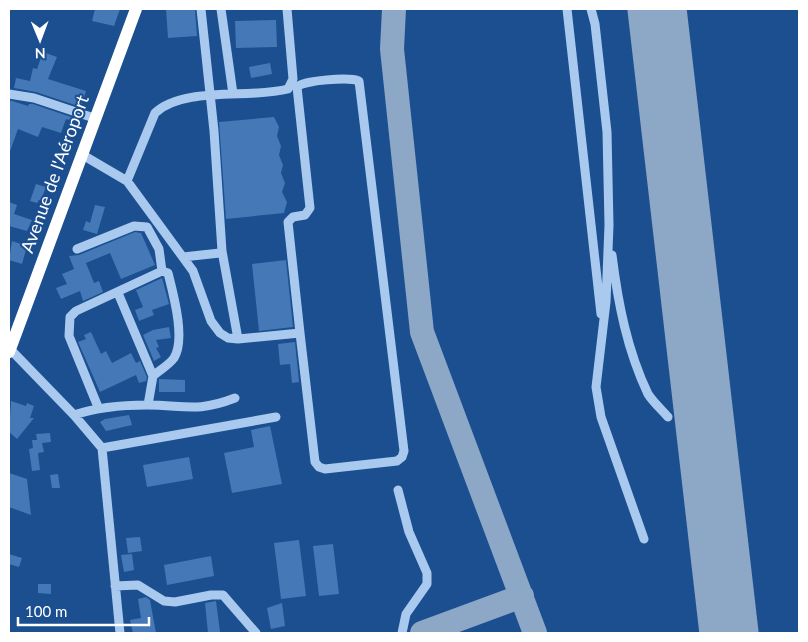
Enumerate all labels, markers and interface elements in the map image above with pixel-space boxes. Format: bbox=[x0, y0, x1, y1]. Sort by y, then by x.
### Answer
north arrow bbox=[15, 15, 65, 65]
text: N bbox=[35, 45, 46, 62]
street label: Avenue de l'Aéroport bbox=[15, 91, 93, 256]
scale bar bbox=[18, 594, 149, 626]
text: 100 m bbox=[25, 602, 67, 620]

